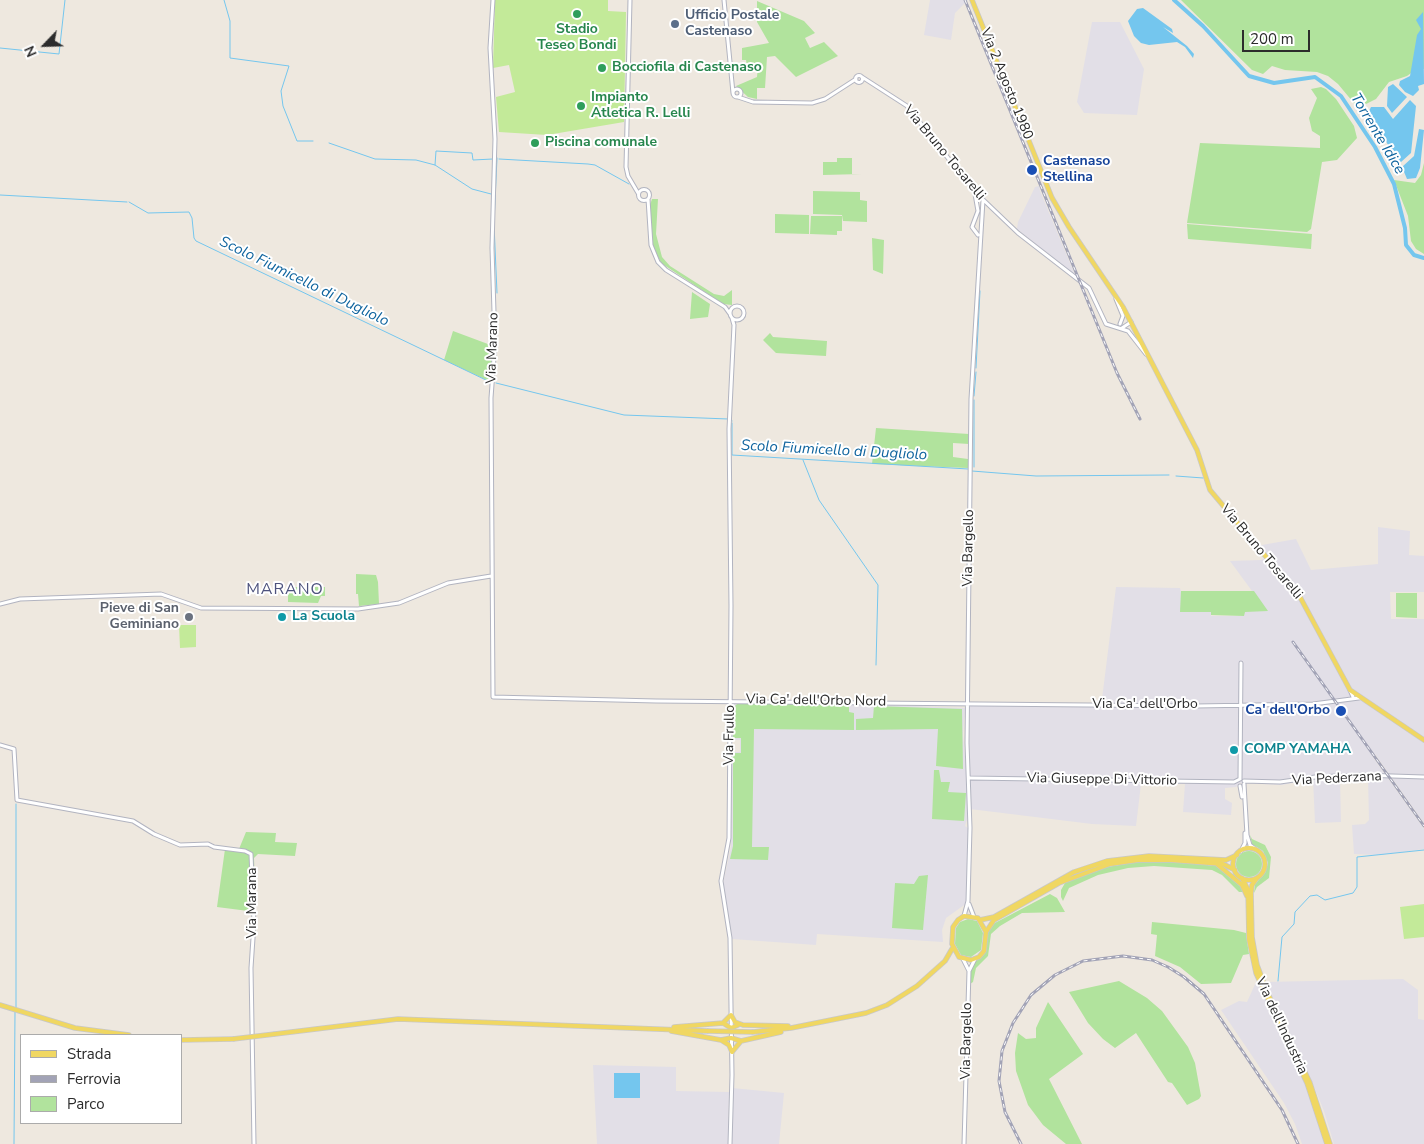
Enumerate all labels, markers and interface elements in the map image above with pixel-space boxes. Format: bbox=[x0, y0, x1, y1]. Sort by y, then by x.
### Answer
marker: Stadio Teseo Bondi bbox=[571, 8, 583, 20]
place label: Ufficio Postale Castenaso bbox=[685, 8, 779, 40]
marker: Ufficio Postale Castenaso bbox=[669, 18, 681, 30]
north arrow bbox=[20, 20, 70, 70]
scale bar bbox=[1244, 20, 1312, 52]
place label: Stadio Teseo Bondi bbox=[537, 22, 617, 54]
street label: Via 2 Agosto 1980 bbox=[976, 26, 1036, 142]
text: 200 m bbox=[1250, 29, 1294, 49]
text: N bbox=[20, 43, 42, 60]
place label: Bocciofila di Castenaso bbox=[612, 60, 762, 76]
marker: Bocciofila di Castenaso bbox=[596, 62, 608, 74]
place label: Impianto Atletica R. Lelli bbox=[591, 90, 690, 122]
water label: Torrente Idice bbox=[1346, 90, 1408, 178]
marker: Impianto Atletica R. Lelli bbox=[575, 100, 587, 112]
street label: Via Bruno Tosarelli bbox=[899, 102, 989, 204]
place label: Piscina comunale bbox=[545, 135, 657, 151]
marker: Piscina comunale bbox=[529, 137, 541, 149]
place label: Castenaso Stellina bbox=[1043, 154, 1110, 186]
marker: Castenaso Stellina bbox=[1025, 163, 1039, 177]
water label: Scolo Fiumicello di Dugliolo bbox=[216, 233, 392, 331]
street label: Via Marano bbox=[483, 312, 503, 384]
water label: Scolo Fiumicello di Dugliolo bbox=[740, 437, 928, 465]
street label: Via Bruno Tosarelli bbox=[1216, 501, 1306, 603]
street label: Via Bargello bbox=[960, 509, 978, 587]
district label: MARANO bbox=[245, 580, 325, 600]
place label: Pieve di San Geminiano bbox=[100, 601, 179, 634]
place label: La Scuola bbox=[292, 609, 355, 625]
marker: Pieve di San Geminiano bbox=[183, 611, 195, 623]
marker: La Scuola bbox=[276, 611, 288, 623]
street label: Via Ca' dell'Orbo Nord bbox=[746, 691, 886, 711]
street label: Via Ca' dell'Orbo bbox=[1092, 697, 1198, 713]
place label: Ca' dell'Orbo bbox=[1245, 703, 1330, 719]
marker: Ca' dell'Orbo bbox=[1334, 704, 1348, 718]
street label: Via Frullo bbox=[721, 705, 739, 765]
place label: COMP YAMAHA bbox=[1244, 742, 1351, 758]
marker: COMP YAMAHA bbox=[1228, 744, 1240, 756]
street label: Via Pederzana bbox=[1292, 768, 1382, 790]
street label: Via Giuseppe Di Vittorio bbox=[1027, 770, 1177, 790]
street label: Via Marana bbox=[245, 867, 261, 939]
street label: Via dell'Industria bbox=[1251, 975, 1311, 1077]
street label: Via Bargello bbox=[958, 1002, 976, 1080]
legend bbox=[20, 1034, 182, 1124]
text: Strada bbox=[67, 1044, 111, 1064]
text: Ferrovia bbox=[67, 1069, 121, 1089]
text: Parco bbox=[67, 1094, 105, 1114]

